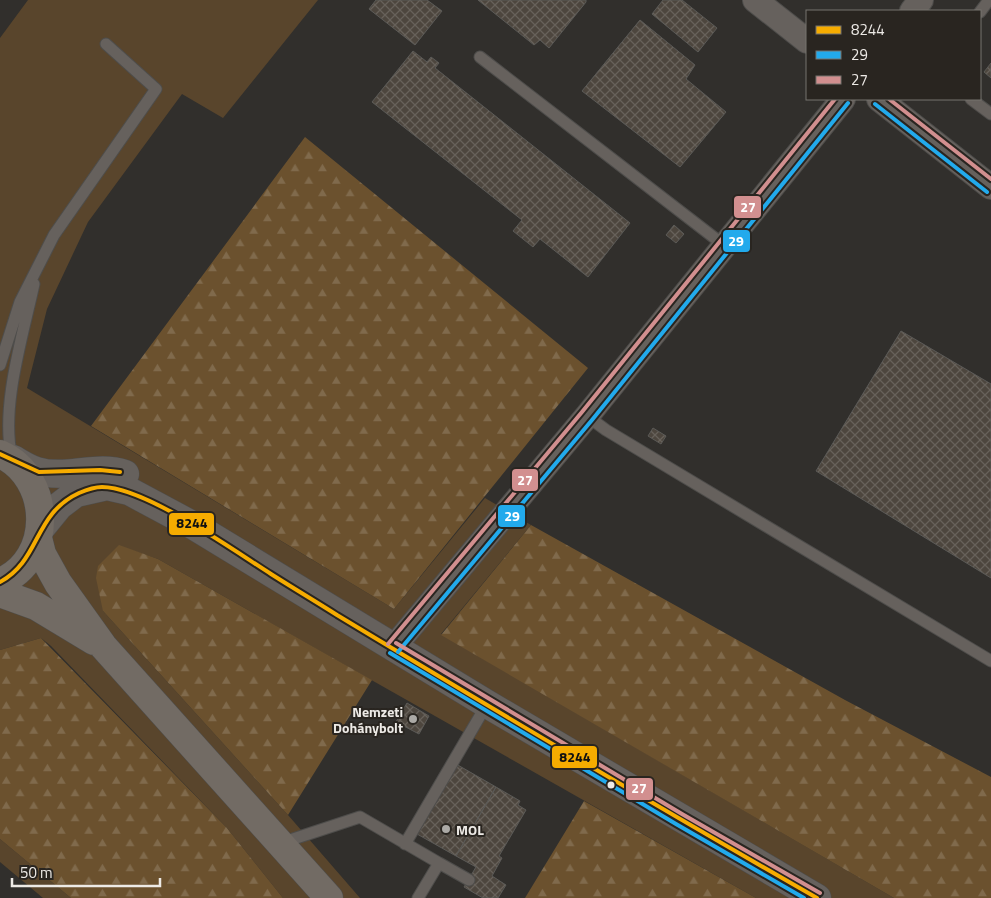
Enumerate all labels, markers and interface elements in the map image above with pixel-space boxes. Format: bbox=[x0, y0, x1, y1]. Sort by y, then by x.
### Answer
legend bbox=[806, 10, 981, 100]
text: 8244 bbox=[851, 18, 885, 41]
text: 29 bbox=[851, 43, 868, 66]
text: 27 bbox=[851, 68, 868, 91]
line badge: 27 bbox=[733, 195, 762, 219]
text: 27 bbox=[740, 196, 756, 217]
line badge: 29 bbox=[722, 229, 751, 253]
text: 29 bbox=[728, 230, 744, 251]
line badge: 27 bbox=[511, 468, 539, 492]
text: 27 bbox=[517, 469, 533, 490]
line badge: 29 bbox=[497, 504, 526, 528]
text: 29 bbox=[504, 505, 520, 526]
line badge: 8244 bbox=[168, 512, 215, 536]
text: 8244 bbox=[176, 512, 208, 533]
place label: Nemzeti Dohánybolt bbox=[333, 701, 403, 738]
marker: Nemzeti Dohánybolt bbox=[407, 713, 419, 725]
line badge: 8244 bbox=[551, 745, 598, 769]
text: 8244 bbox=[559, 746, 591, 767]
line badge: 27 bbox=[625, 777, 654, 801]
text: 27 bbox=[631, 777, 647, 798]
unlabelled marker bbox=[606, 780, 616, 790]
place label: MOL bbox=[456, 819, 484, 840]
marker: MOL bbox=[440, 823, 452, 835]
scale bar bbox=[12, 856, 160, 888]
text: 50 m bbox=[20, 861, 53, 884]

